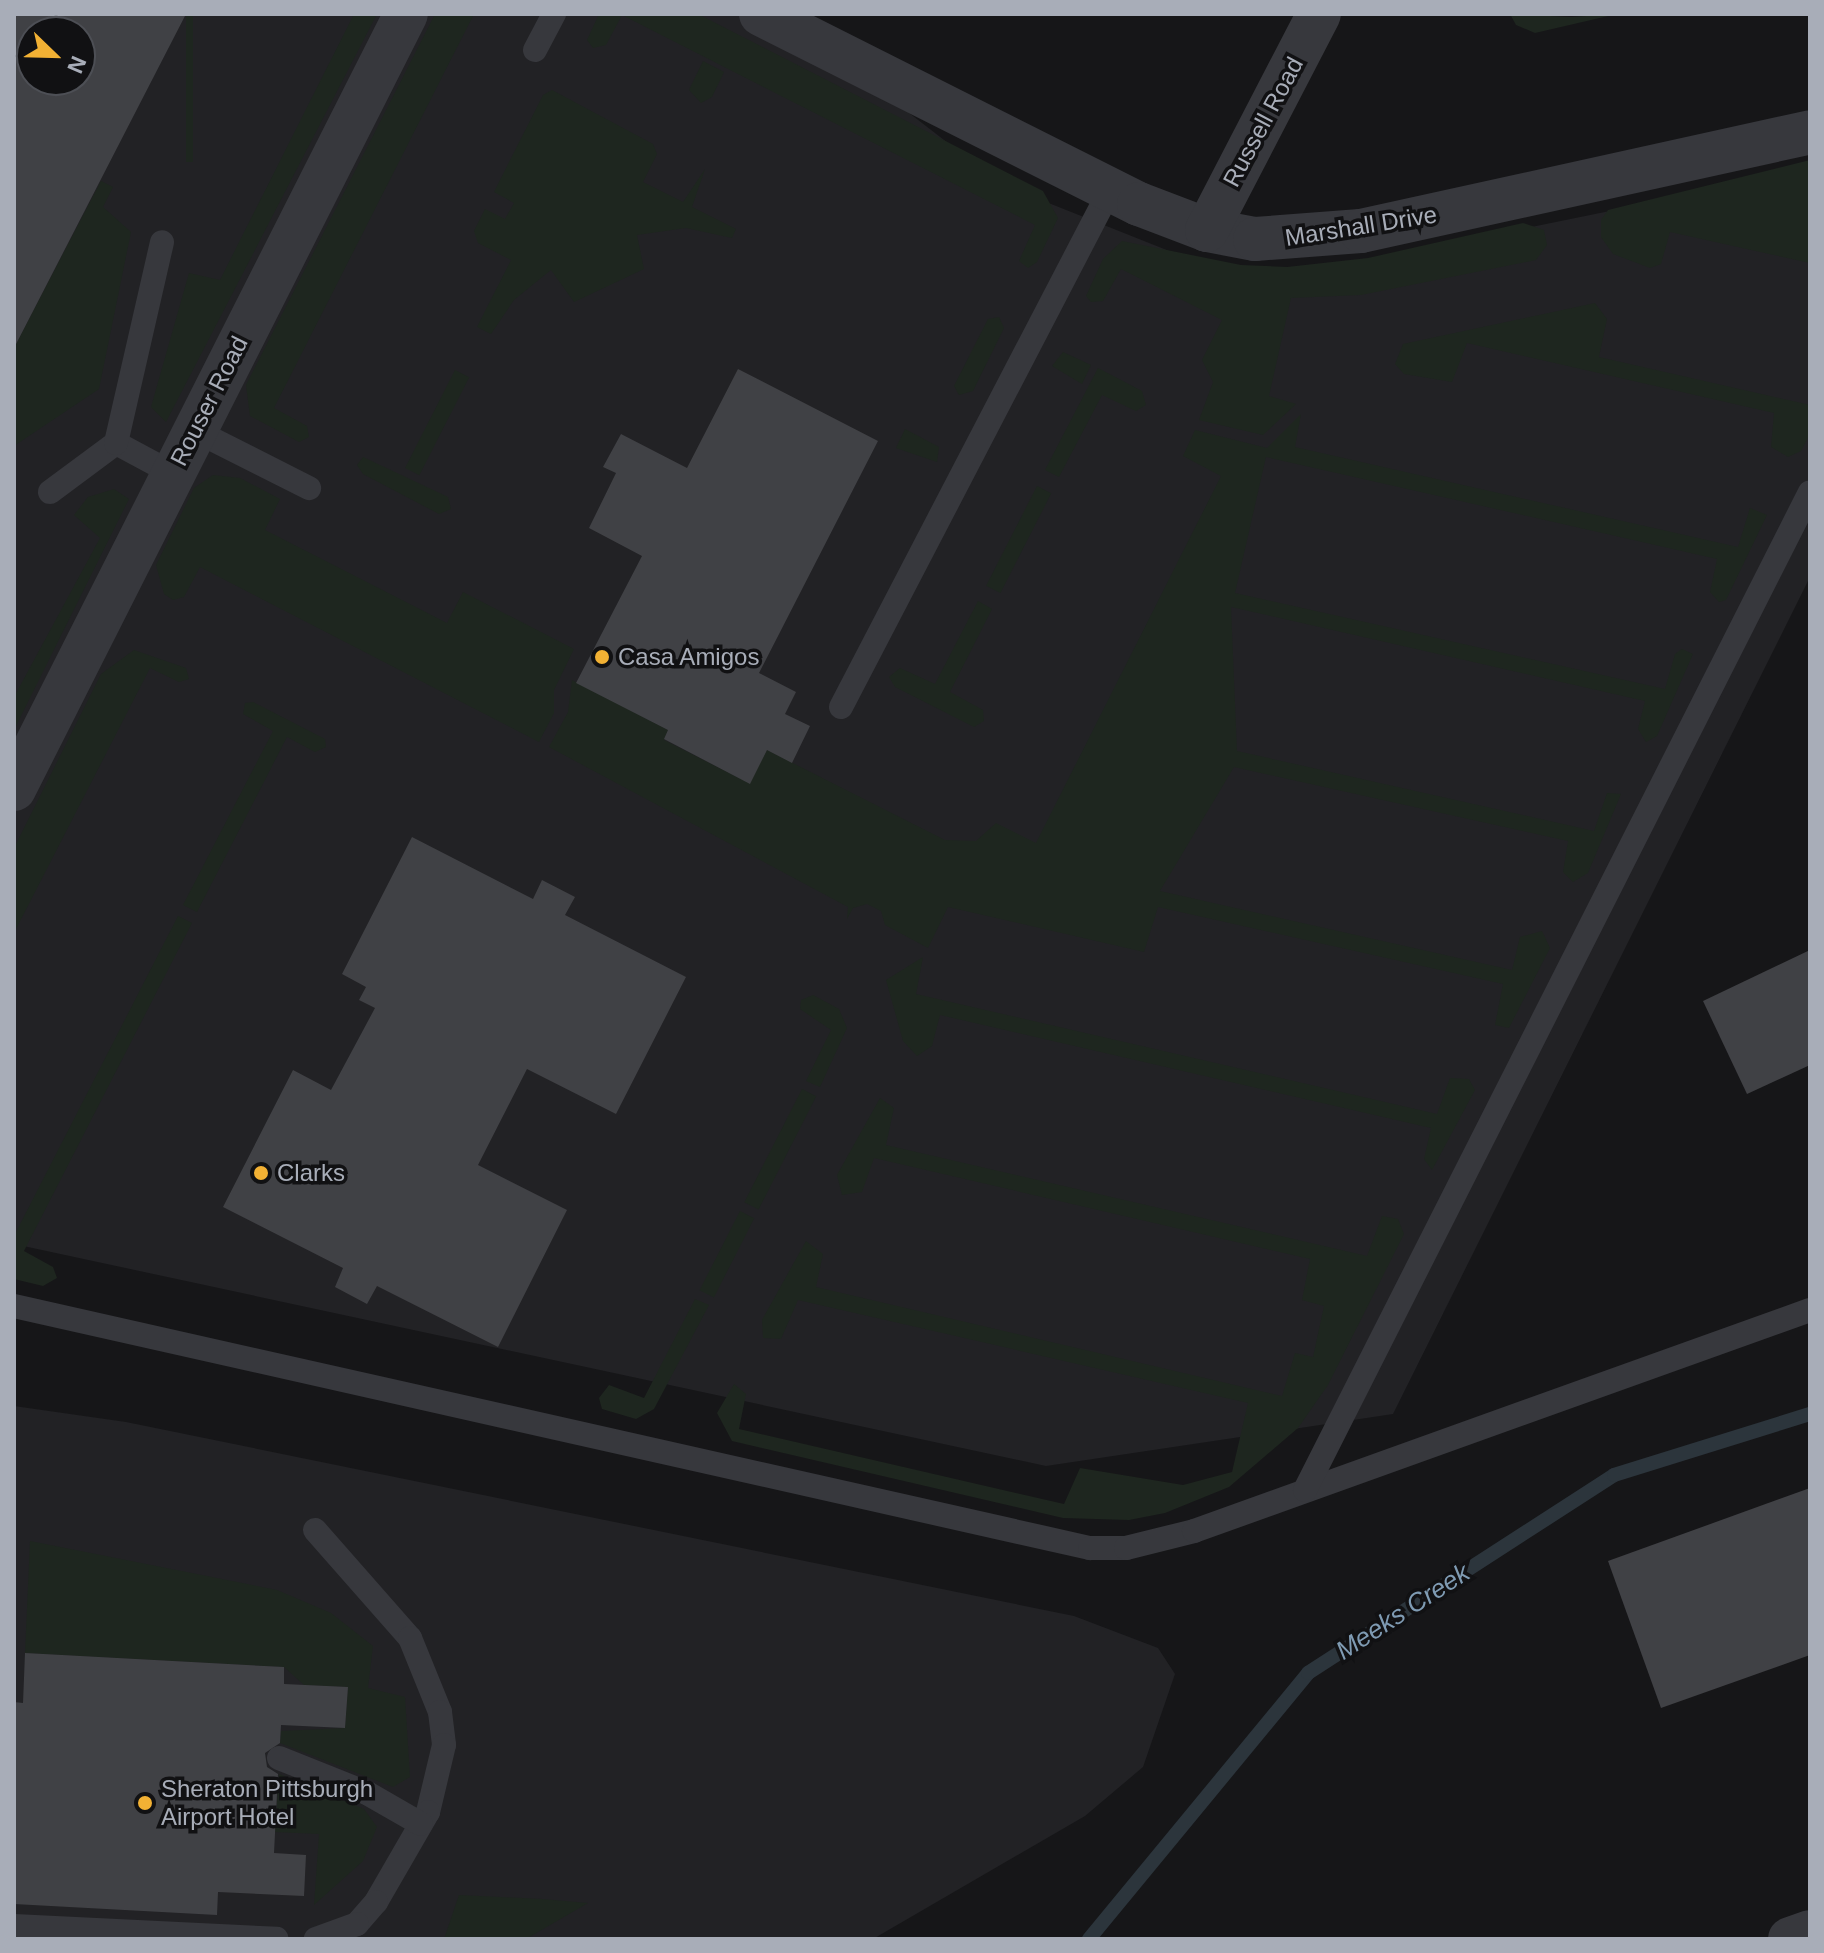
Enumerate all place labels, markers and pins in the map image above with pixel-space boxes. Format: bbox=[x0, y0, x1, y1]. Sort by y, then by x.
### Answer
place label: Casa Amigos bbox=[618, 643, 761, 671]
marker: Casa Amigos bbox=[593, 648, 611, 666]
place label: Clarks bbox=[277, 1159, 345, 1187]
marker: Clarks bbox=[252, 1164, 270, 1182]
place label: Sheraton Pittsburgh Airport Hotel bbox=[161, 1775, 373, 1831]
marker: Sheraton Pittsburgh Airport Hotel bbox=[136, 1794, 154, 1812]

